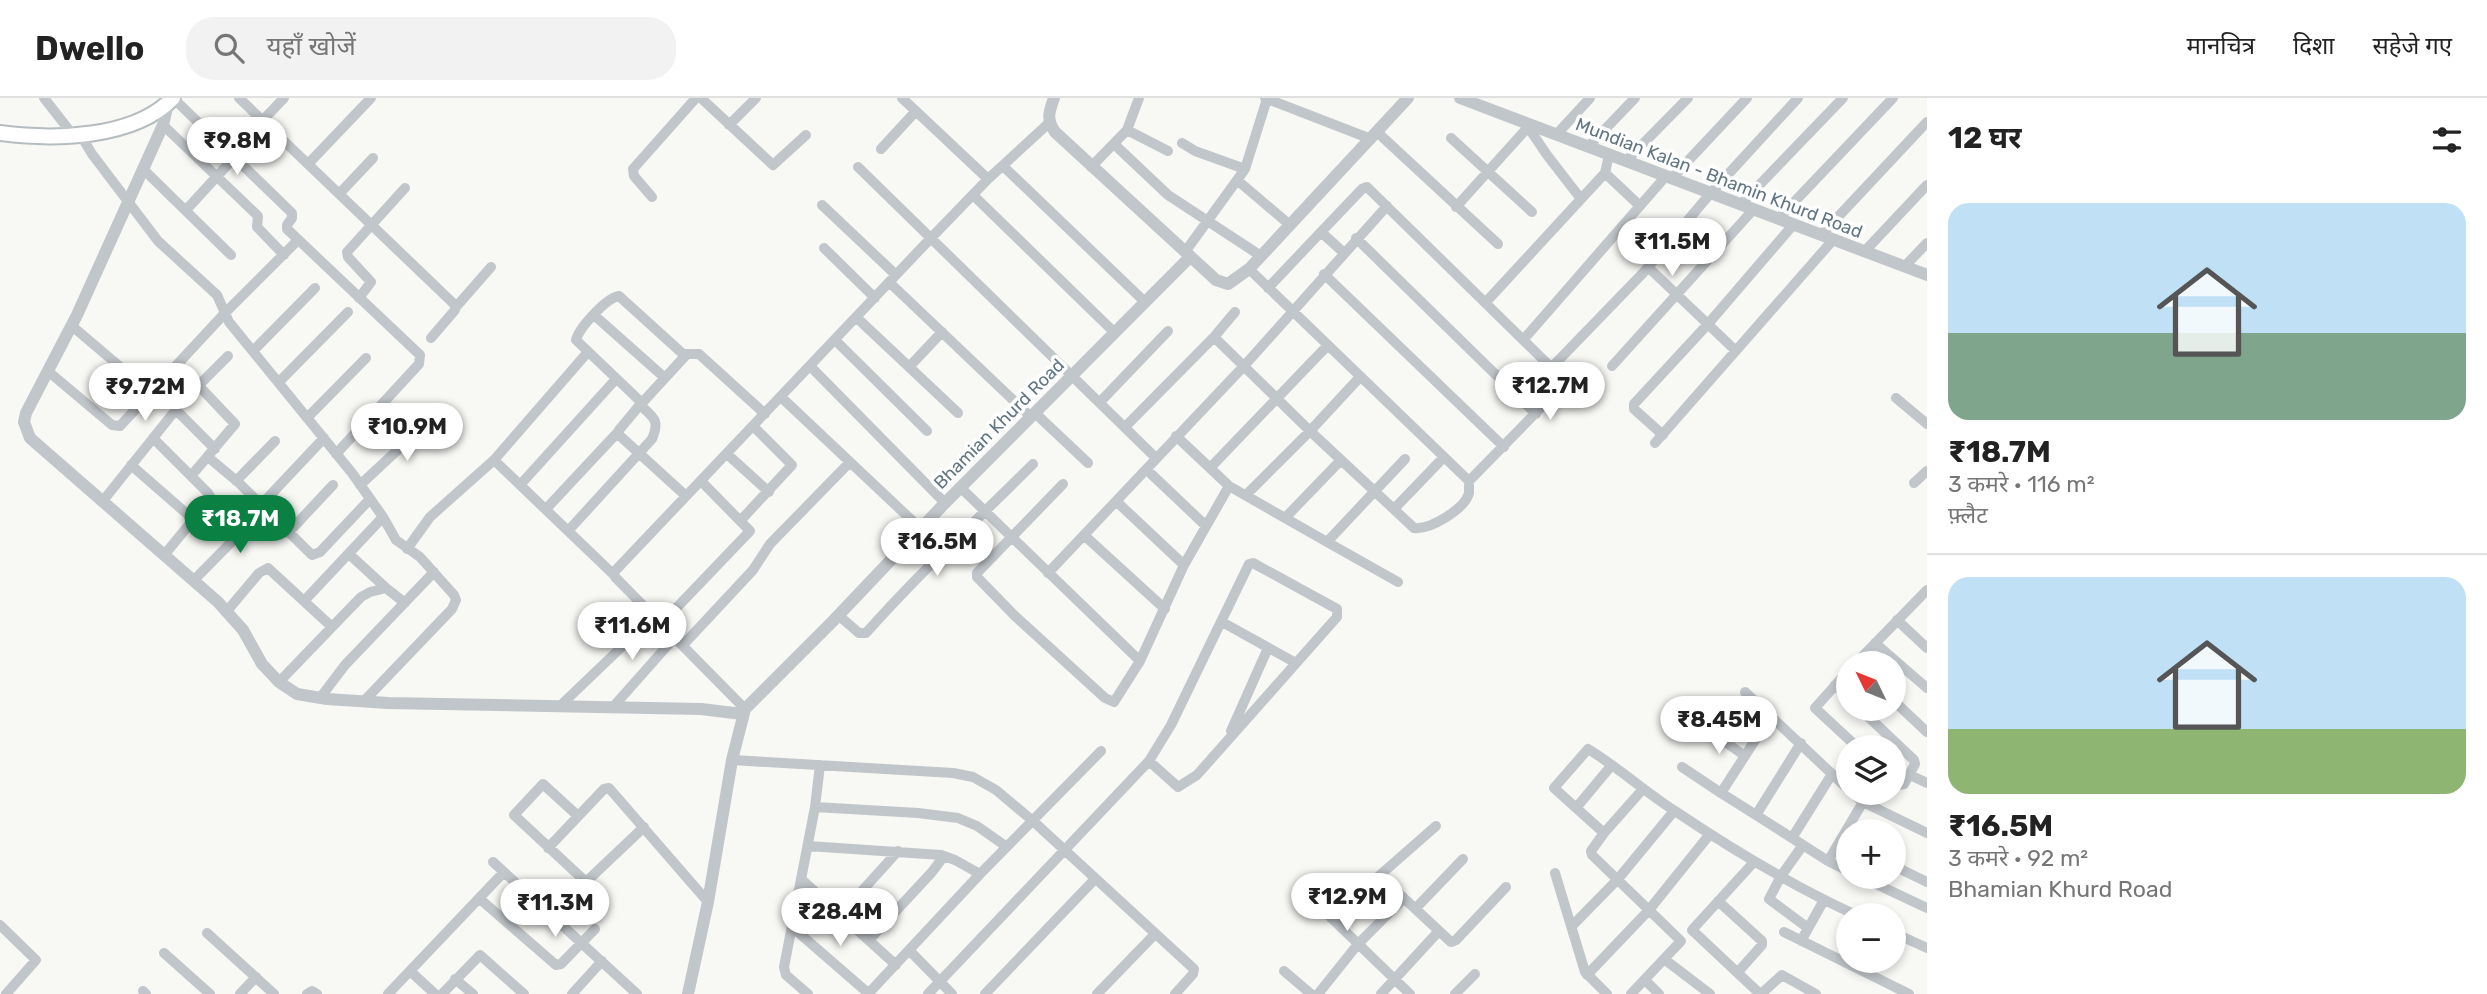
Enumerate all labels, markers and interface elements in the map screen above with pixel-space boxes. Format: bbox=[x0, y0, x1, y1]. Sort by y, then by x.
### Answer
search box bbox=[186, 17, 676, 80]
text: Dwello bbox=[35, 29, 144, 68]
icon: search bbox=[210, 29, 248, 67]
text: यहाँ खोजें bbox=[266, 31, 356, 62]
text: मानचित्र bbox=[2186, 32, 2255, 60]
text: दिशा bbox=[2293, 32, 2335, 60]
text: सहेजे गए bbox=[2373, 32, 2452, 60]
street label: Mundian Kalan - Bhamin Khurd Road bbox=[1573, 113, 1865, 243]
pin: ₹9.8M bbox=[188, 118, 286, 177]
text: 12 घर bbox=[1948, 120, 2021, 156]
icon: filters bbox=[2428, 121, 2466, 159]
text: ₹9.8M bbox=[203, 126, 271, 154]
pin: ₹11.5M bbox=[1615, 218, 1729, 278]
text: ₹11.5M bbox=[1633, 227, 1711, 255]
icon: home bbox=[2144, 249, 2270, 375]
street label: Bhamian Khurd Road bbox=[929, 354, 1069, 494]
pin: ₹12.7M bbox=[1493, 362, 1607, 422]
pin: ₹9.72M bbox=[88, 364, 202, 423]
text: ₹12.7M bbox=[1511, 371, 1589, 399]
text: ₹9.72M bbox=[105, 372, 185, 400]
pin: ₹10.9M bbox=[350, 404, 464, 463]
text: ₹10.9M bbox=[367, 412, 447, 440]
text: ₹18.7M bbox=[1948, 434, 2051, 470]
text: 3 कमरे · 116 m² bbox=[1948, 470, 2095, 498]
pin: ₹18.7M bbox=[183, 496, 297, 555]
text: फ़्लैट bbox=[1948, 501, 1988, 529]
text: ₹18.7M bbox=[201, 504, 279, 532]
pin: ₹16.5M bbox=[880, 518, 994, 578]
text: ₹16.5M bbox=[897, 527, 977, 555]
pin: ₹11.6M bbox=[575, 602, 689, 662]
text: ₹11.6M bbox=[593, 611, 671, 639]
icon: home bbox=[2144, 622, 2270, 748]
north arrow bbox=[1836, 651, 1906, 721]
map controls bbox=[1836, 651, 1906, 973]
pin: ₹8.45M bbox=[1662, 696, 1776, 756]
text: ₹8.45M bbox=[1676, 705, 1762, 733]
button: layers bbox=[1836, 735, 1906, 805]
text: ₹16.5M bbox=[1948, 808, 2053, 844]
button: + bbox=[1836, 819, 1906, 889]
text: 3 कमरे · 92 m² bbox=[1948, 844, 2088, 872]
pin: ₹12.9M bbox=[1290, 874, 1404, 933]
text: Bhamian Khurd Road bbox=[1948, 875, 2172, 903]
pin: ₹11.3M bbox=[498, 880, 612, 939]
text: ₹12.9M bbox=[1307, 882, 1387, 910]
text: ₹11.3M bbox=[516, 888, 594, 916]
pin: ₹28.4M bbox=[783, 888, 897, 948]
text: ₹28.4M bbox=[797, 897, 883, 925]
button: − bbox=[1836, 903, 1906, 973]

